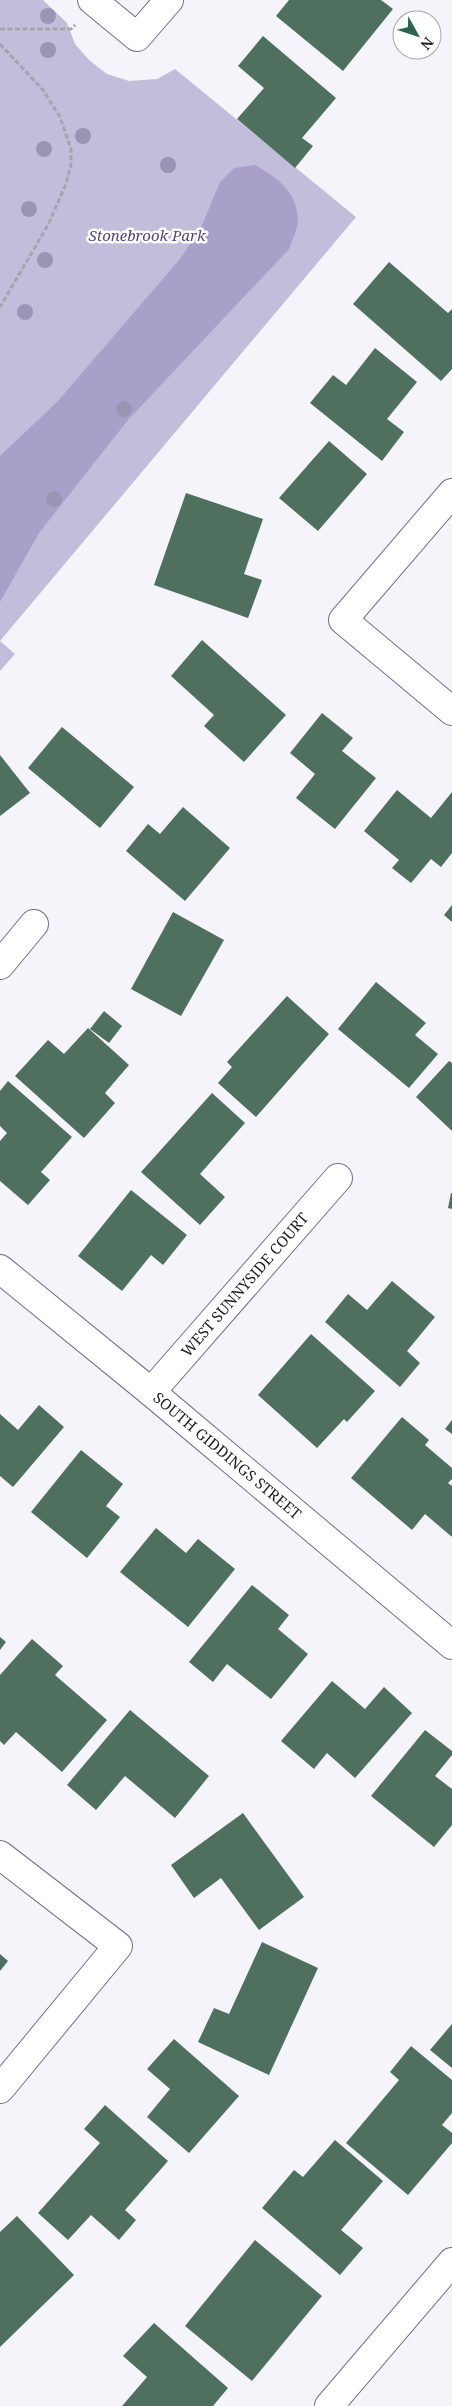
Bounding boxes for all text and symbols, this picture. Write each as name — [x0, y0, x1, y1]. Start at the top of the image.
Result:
north arrow — [392, 10, 442, 60]
text: N — [417, 33, 438, 54]
park label: Stonebrook Park — [88, 225, 206, 245]
street label: WEST SUNNYSIDE COURT — [176, 1208, 312, 1361]
street label: SOUTH GIDDINGS STREET — [149, 1387, 306, 1523]

